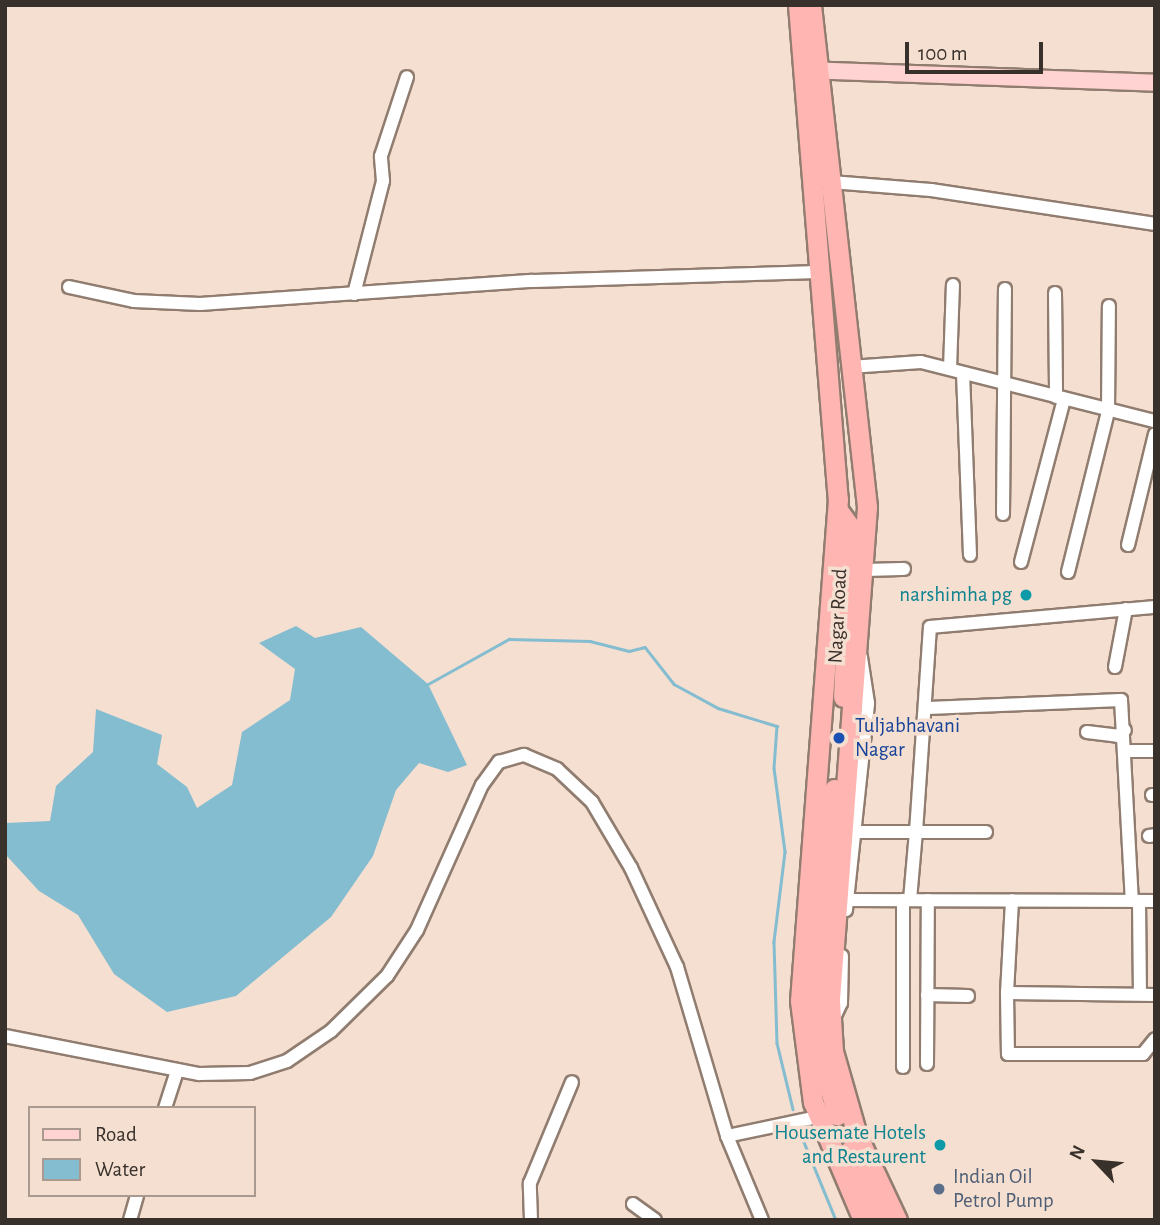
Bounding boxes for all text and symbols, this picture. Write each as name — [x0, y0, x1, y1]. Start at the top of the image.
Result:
scale bar — [908, 28, 1046, 72]
text: 100 m — [918, 43, 968, 64]
street label: Nagar Road — [823, 568, 853, 664]
place label: narshimha pg — [899, 582, 1012, 608]
marker: narshimha pg — [1018, 587, 1034, 603]
place label: Tuljabhavani Nagar — [855, 713, 960, 763]
marker: Tuljabhavani Nagar — [829, 728, 849, 748]
legend — [28, 1106, 256, 1197]
place label: Housemate Hotels and Restaurent — [774, 1120, 926, 1170]
text: Road — [95, 1124, 137, 1145]
north arrow — [1062, 1127, 1132, 1197]
marker: Housemate Hotels and Restaurent — [932, 1137, 948, 1153]
text: N — [1066, 1142, 1089, 1163]
text: Water — [95, 1159, 145, 1180]
place label: Indian Oil Petrol Pump — [953, 1164, 1054, 1214]
marker: Indian Oil Petrol Pump — [931, 1181, 947, 1197]

